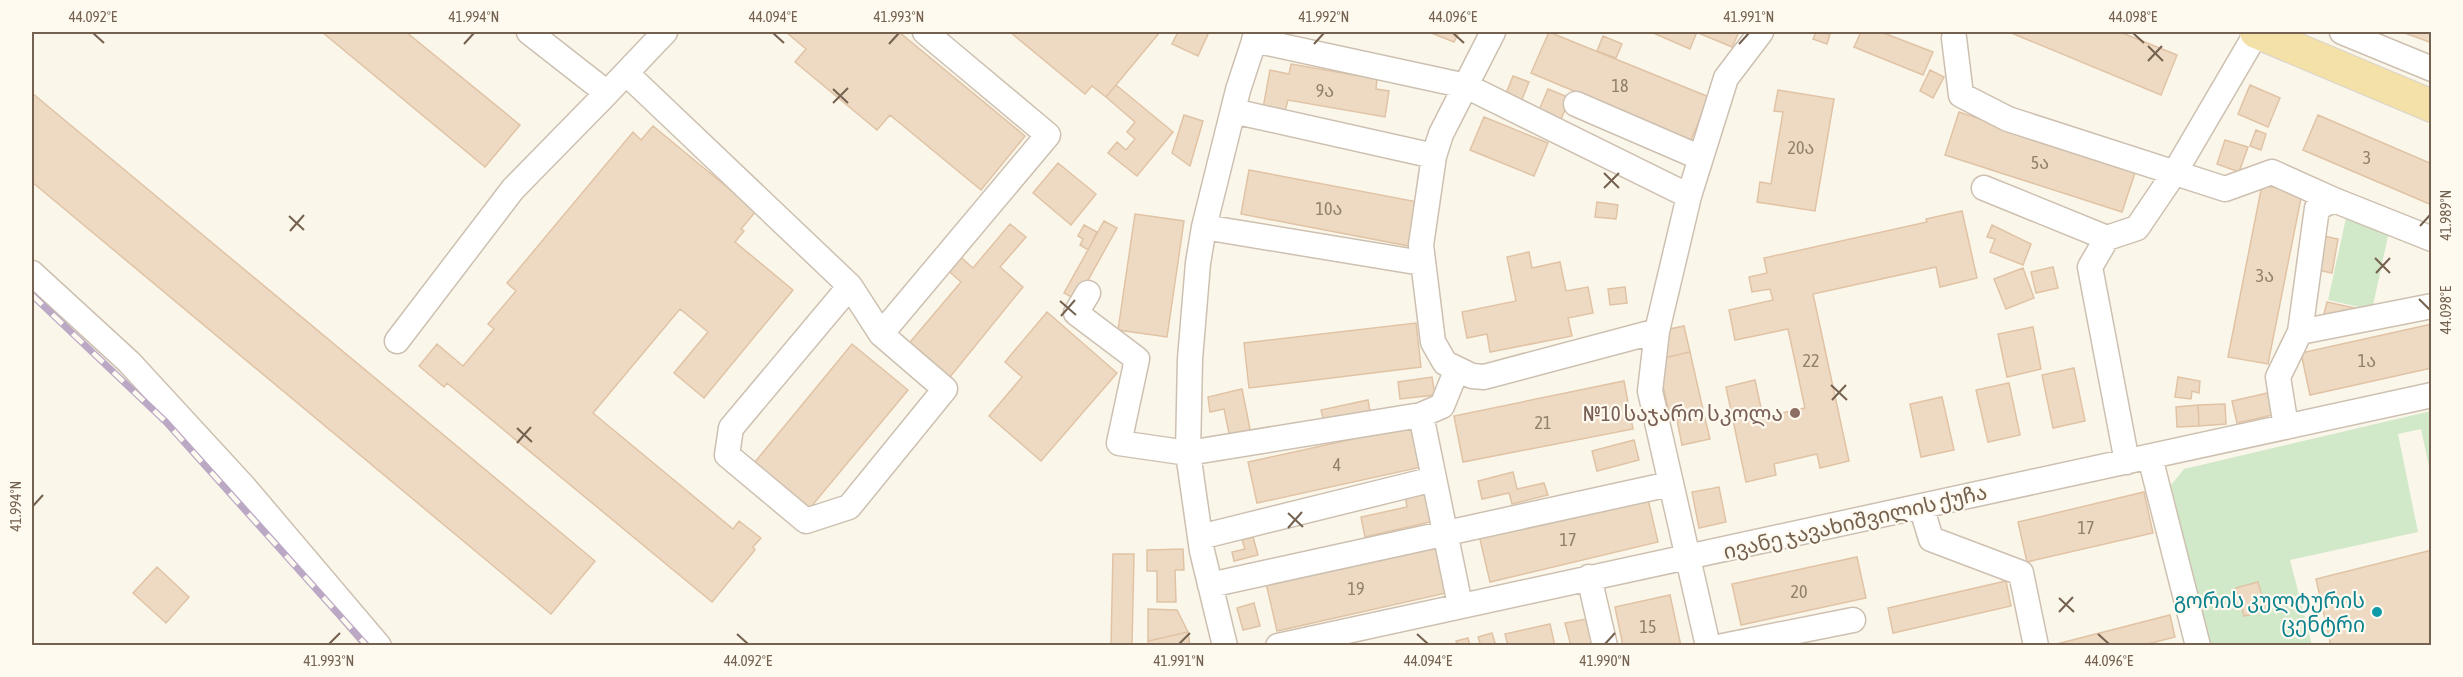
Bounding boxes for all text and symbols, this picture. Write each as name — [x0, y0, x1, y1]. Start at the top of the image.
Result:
text: 44.092°E — [69, 8, 118, 25]
text: 41.994°N — [449, 8, 499, 25]
text: 44.094°E — [749, 8, 798, 25]
text: 41.993°N — [874, 8, 924, 25]
text: 41.992°N — [1299, 8, 1349, 25]
text: 44.096°E — [1429, 8, 1478, 25]
text: 41.991°N — [1724, 8, 1774, 25]
text: 44.098°E — [2109, 8, 2158, 25]
house number: 18 — [1612, 75, 1628, 96]
house number: 9ა — [1316, 80, 1334, 101]
house number: 20ა — [1788, 137, 1814, 158]
house number: 3 — [2363, 147, 2371, 168]
house number: 5ა — [2031, 152, 2049, 173]
text: 41.989°N — [2437, 190, 2454, 240]
house number: 10ა — [1316, 198, 1342, 219]
house number: 3ა — [2256, 265, 2274, 286]
text: 44.098°E — [2437, 285, 2454, 334]
house number: 22 — [1803, 350, 1819, 371]
house number: 1ა — [2358, 350, 2376, 371]
place label: №10 საჯარო სკოლა — [1582, 401, 1783, 427]
marker: №10 საჯარო სკოლა — [1788, 406, 1802, 420]
house number: 21 — [1535, 412, 1551, 433]
house number: 4 — [1333, 454, 1341, 475]
street label: ივანე ჯავახიშვილის ქუჩა — [1721, 479, 1990, 565]
text: 41.994°N — [7, 481, 24, 531]
house number: 17 — [2078, 517, 2094, 538]
house number: 17 — [1560, 529, 1576, 550]
house number: 19 — [1348, 578, 1364, 599]
house number: 20 — [1791, 581, 1807, 602]
place label: გორის კულტურის ცენტრი — [2174, 588, 2365, 637]
marker: გორის კულტურის ცენტრი — [2370, 605, 2384, 619]
house number: 15 — [1640, 616, 1656, 637]
text: 41.993°N — [304, 652, 354, 669]
text: 44.092°E — [724, 652, 773, 669]
text: 41.991°N — [1154, 652, 1204, 669]
text: 44.094°E — [1404, 652, 1453, 669]
text: 41.990°N — [1580, 652, 1630, 669]
text: 44.096°E — [2085, 652, 2134, 669]

